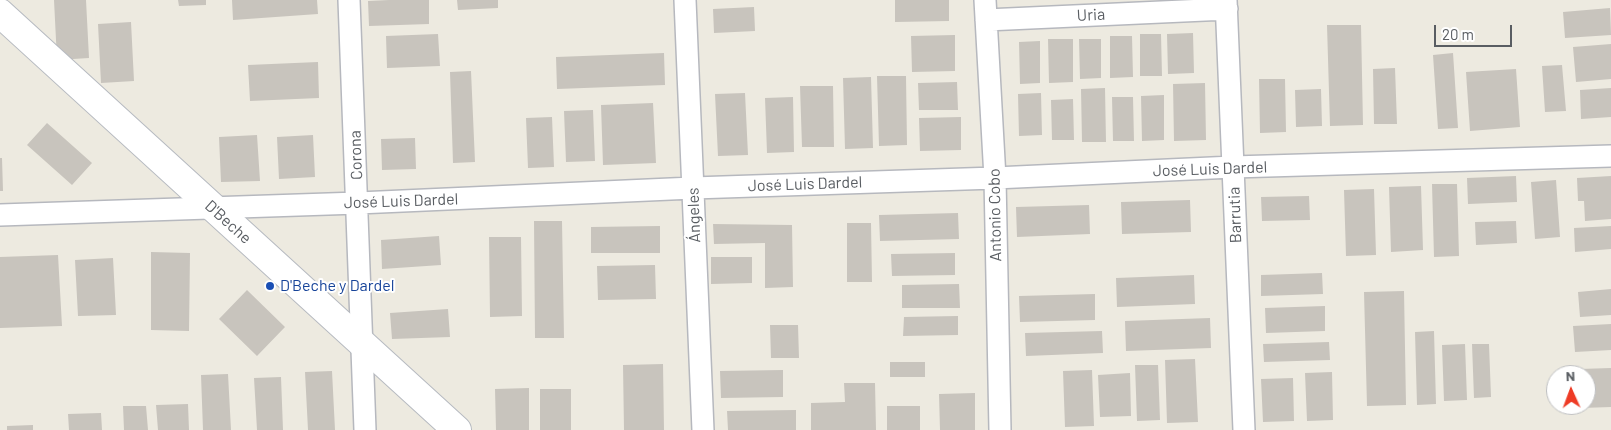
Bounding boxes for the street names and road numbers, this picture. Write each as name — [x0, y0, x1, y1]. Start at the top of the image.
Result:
street label: Uria — [1076, 5, 1106, 25]
street label: Corona — [346, 130, 366, 180]
street label: José Luis Dardel — [1152, 157, 1268, 181]
street label: Antonio Cobo — [985, 168, 1005, 262]
street label: José Luis Dardel — [747, 172, 863, 196]
street label: Barrutia — [1224, 186, 1246, 244]
street label: Ángeles — [683, 187, 705, 243]
street label: José Luis Dardel — [343, 189, 459, 213]
street label: D'Beche — [201, 196, 255, 248]

